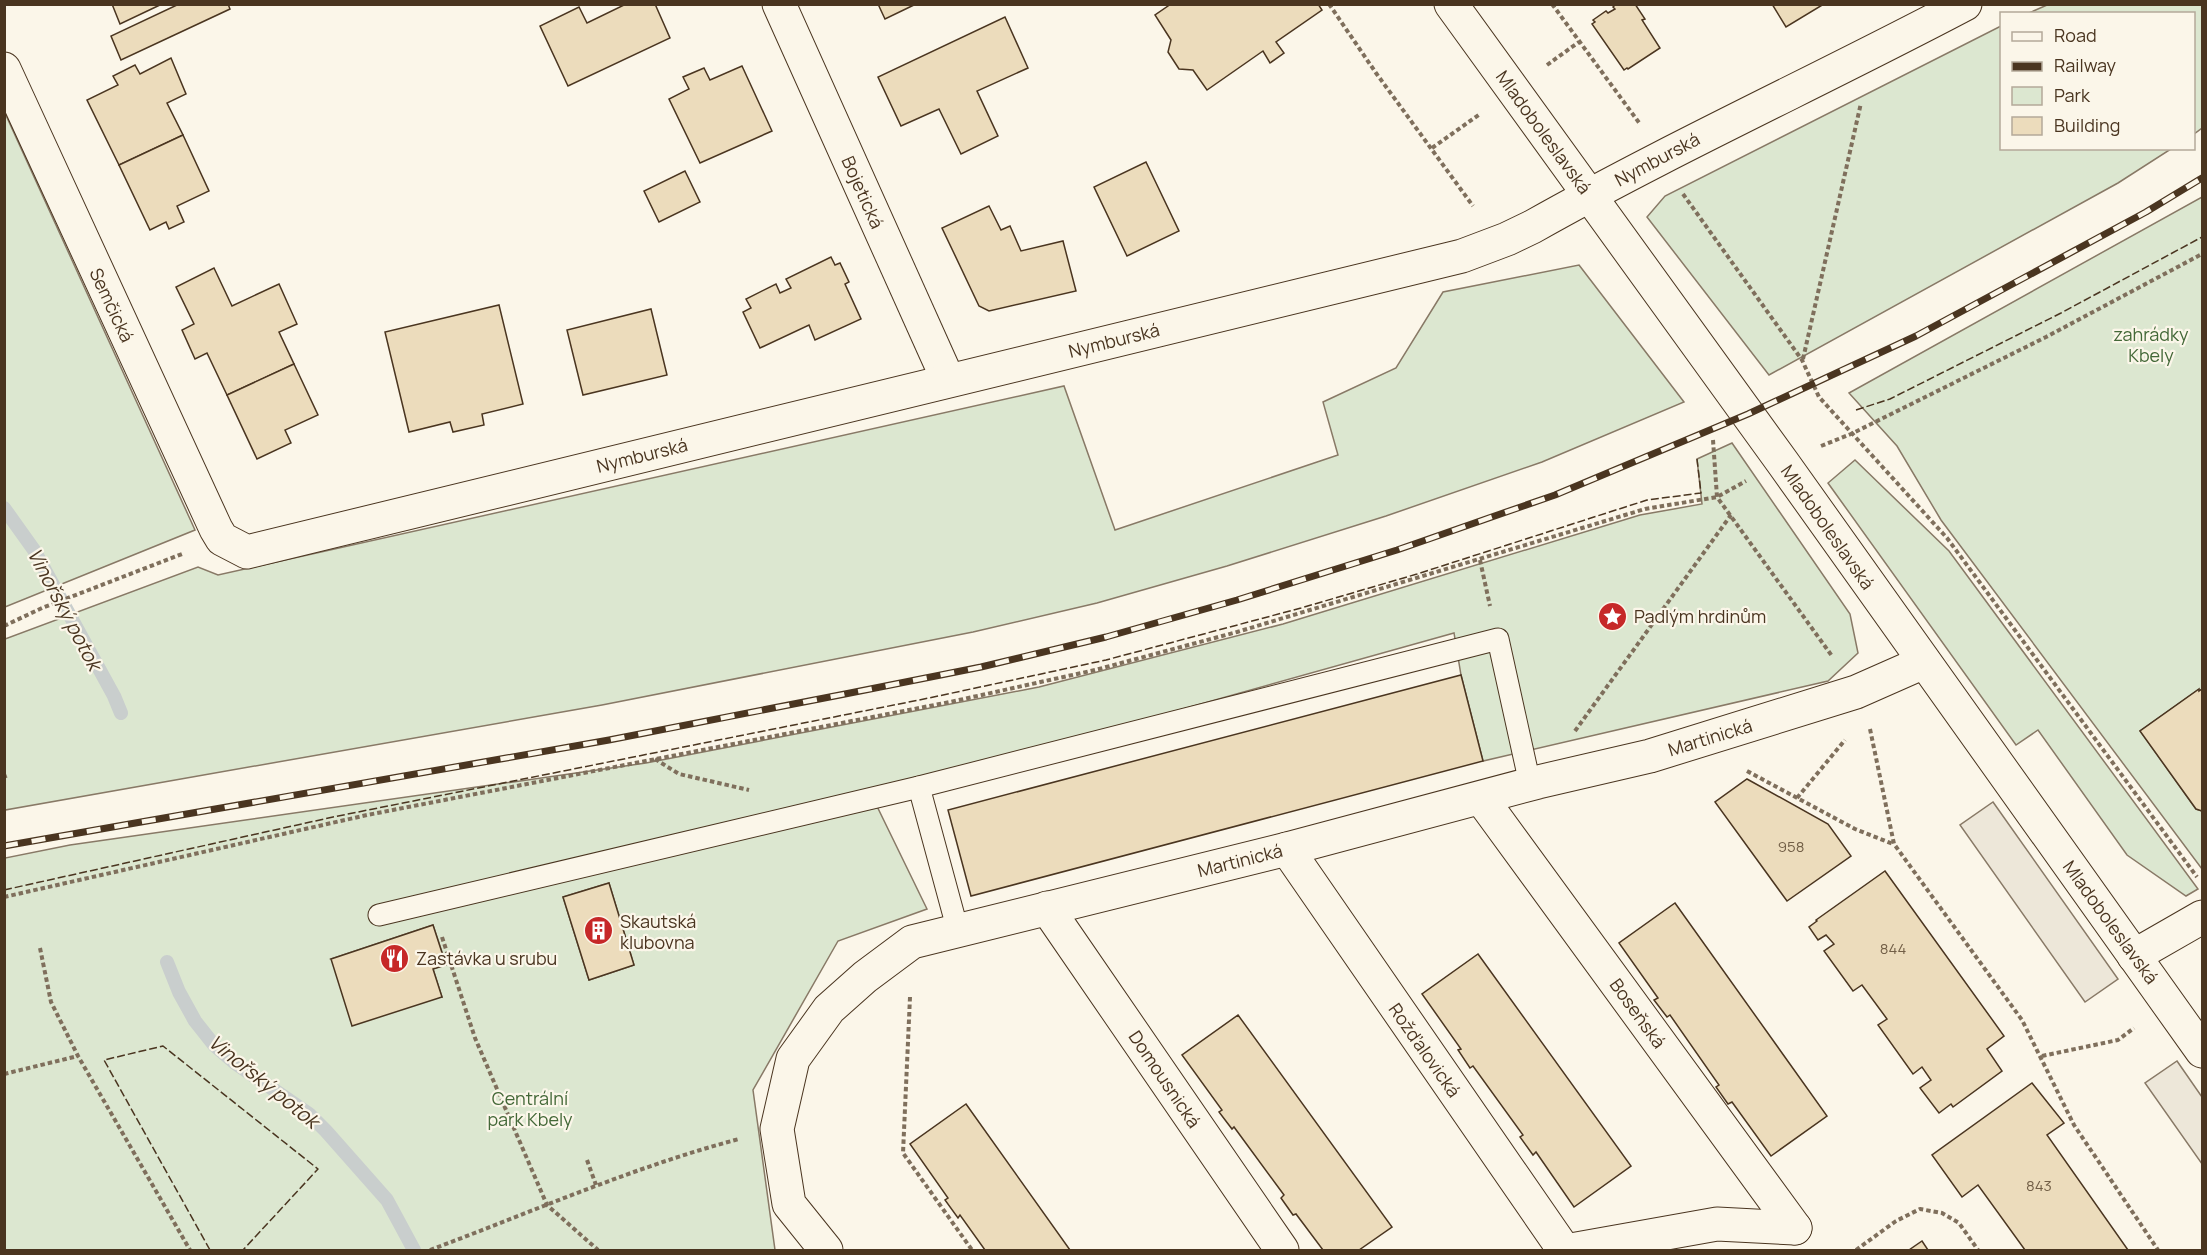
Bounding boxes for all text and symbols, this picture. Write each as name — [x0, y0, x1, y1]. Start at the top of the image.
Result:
legend — [2000, 12, 2195, 150]
text: Road — [2054, 23, 2097, 47]
text: Railway — [2054, 53, 2116, 77]
street label: Mladoboleslavská — [1491, 65, 1597, 199]
text: Park — [2054, 83, 2091, 107]
text: Building — [2054, 113, 2120, 137]
street label: Nymburská — [1610, 127, 1704, 191]
street label: Bojetická — [836, 152, 890, 232]
street label: Semčická — [84, 264, 140, 346]
street label: Nymburská — [1066, 317, 1162, 363]
park label: zahrádky Kbely — [2114, 322, 2189, 367]
street label: Nymburská — [594, 432, 690, 478]
street label: Mladoboleslavská — [1776, 460, 1880, 594]
water label: Vinořský potok — [21, 543, 110, 678]
place icon: Padlým hrdinům — [1597, 600, 1629, 632]
place label: Padlým hrdinům — [1634, 604, 1766, 628]
street label: Martinická — [1665, 713, 1755, 761]
house number: 958 — [1778, 836, 1804, 857]
street label: Martinická — [1195, 838, 1285, 882]
street label: Mladoboleslavská — [2058, 855, 2164, 989]
place label: Skautská klubovna — [620, 909, 696, 954]
building icon: Skautská klubovna — [583, 915, 615, 947]
house number: 844 — [1880, 938, 1906, 959]
restaurant icon: Zastávka u srubu — [379, 942, 411, 974]
place label: Zastávka u srubu — [416, 946, 557, 970]
street label: Boseňská — [1605, 973, 1671, 1053]
street label: Rožďalovická — [1384, 998, 1466, 1102]
street label: Domousnická — [1124, 1026, 1206, 1132]
water label: Vinořský potok — [203, 1028, 327, 1136]
park label: Centrální park Kbely — [487, 1086, 573, 1131]
house number: 843 — [2026, 1175, 2052, 1196]

